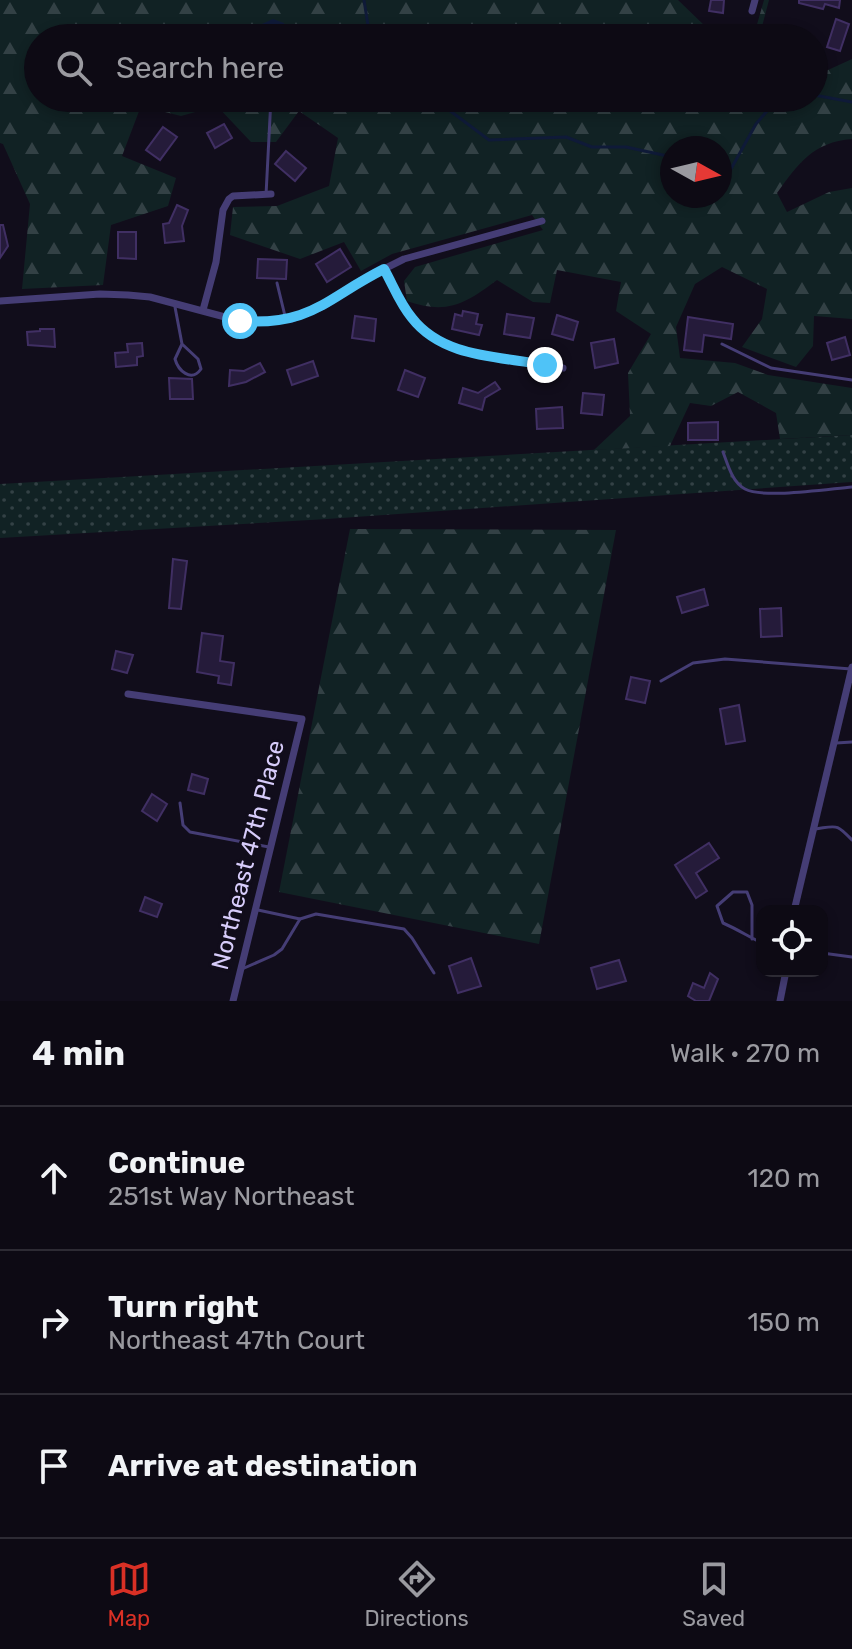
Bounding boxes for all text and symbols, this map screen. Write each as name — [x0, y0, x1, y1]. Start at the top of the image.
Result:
search box — [24, 24, 828, 112]
icon: search — [52, 46, 96, 90]
text: Search here — [116, 50, 284, 86]
north arrow — [660, 136, 732, 208]
route start — [222, 303, 258, 339]
route end — [527, 347, 563, 383]
street label: Northeast 47th Place — [206, 737, 290, 973]
map controls — [756, 905, 828, 977]
button: locate — [756, 905, 828, 977]
text: 4 min — [32, 1033, 125, 1074]
text: Walk · 270 m — [670, 1038, 820, 1069]
text: Continue — [108, 1145, 245, 1181]
icon: ahead — [32, 1156, 76, 1200]
text: 120 m — [748, 1163, 820, 1194]
text: 251st Way Northeast — [108, 1181, 354, 1212]
text: Turn right — [108, 1289, 259, 1325]
icon: right — [32, 1300, 76, 1344]
text: 150 m — [747, 1307, 820, 1338]
text: Northeast 47th Court — [108, 1325, 365, 1356]
icon: arrive — [32, 1444, 76, 1488]
text: Arrive at destination — [108, 1448, 418, 1484]
tab: Map — [107, 1557, 151, 1632]
tab: Directions — [364, 1557, 469, 1632]
tab: Saved — [682, 1557, 745, 1632]

